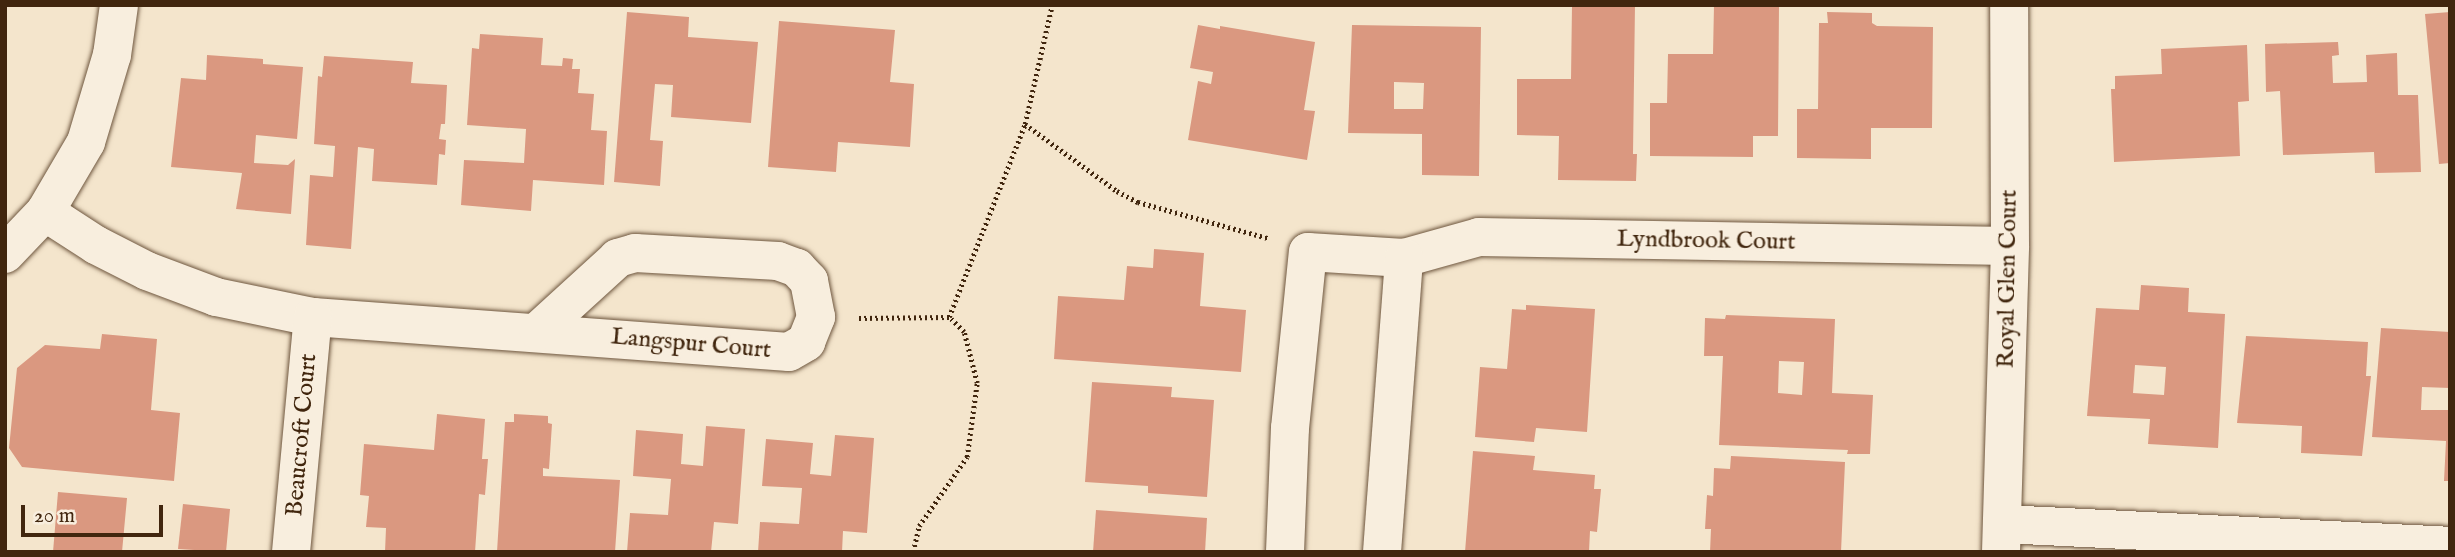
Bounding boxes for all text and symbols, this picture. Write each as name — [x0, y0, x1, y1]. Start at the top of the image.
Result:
street label: Royal Glen Court — [1992, 189, 2024, 369]
street label: Lyndbrook Court — [1616, 225, 1796, 257]
street label: Langspur Court — [610, 323, 772, 365]
street label: Beaucroft Court — [281, 352, 323, 518]
scale bar — [24, 490, 166, 534]
text: 20 m — [34, 503, 75, 530]

